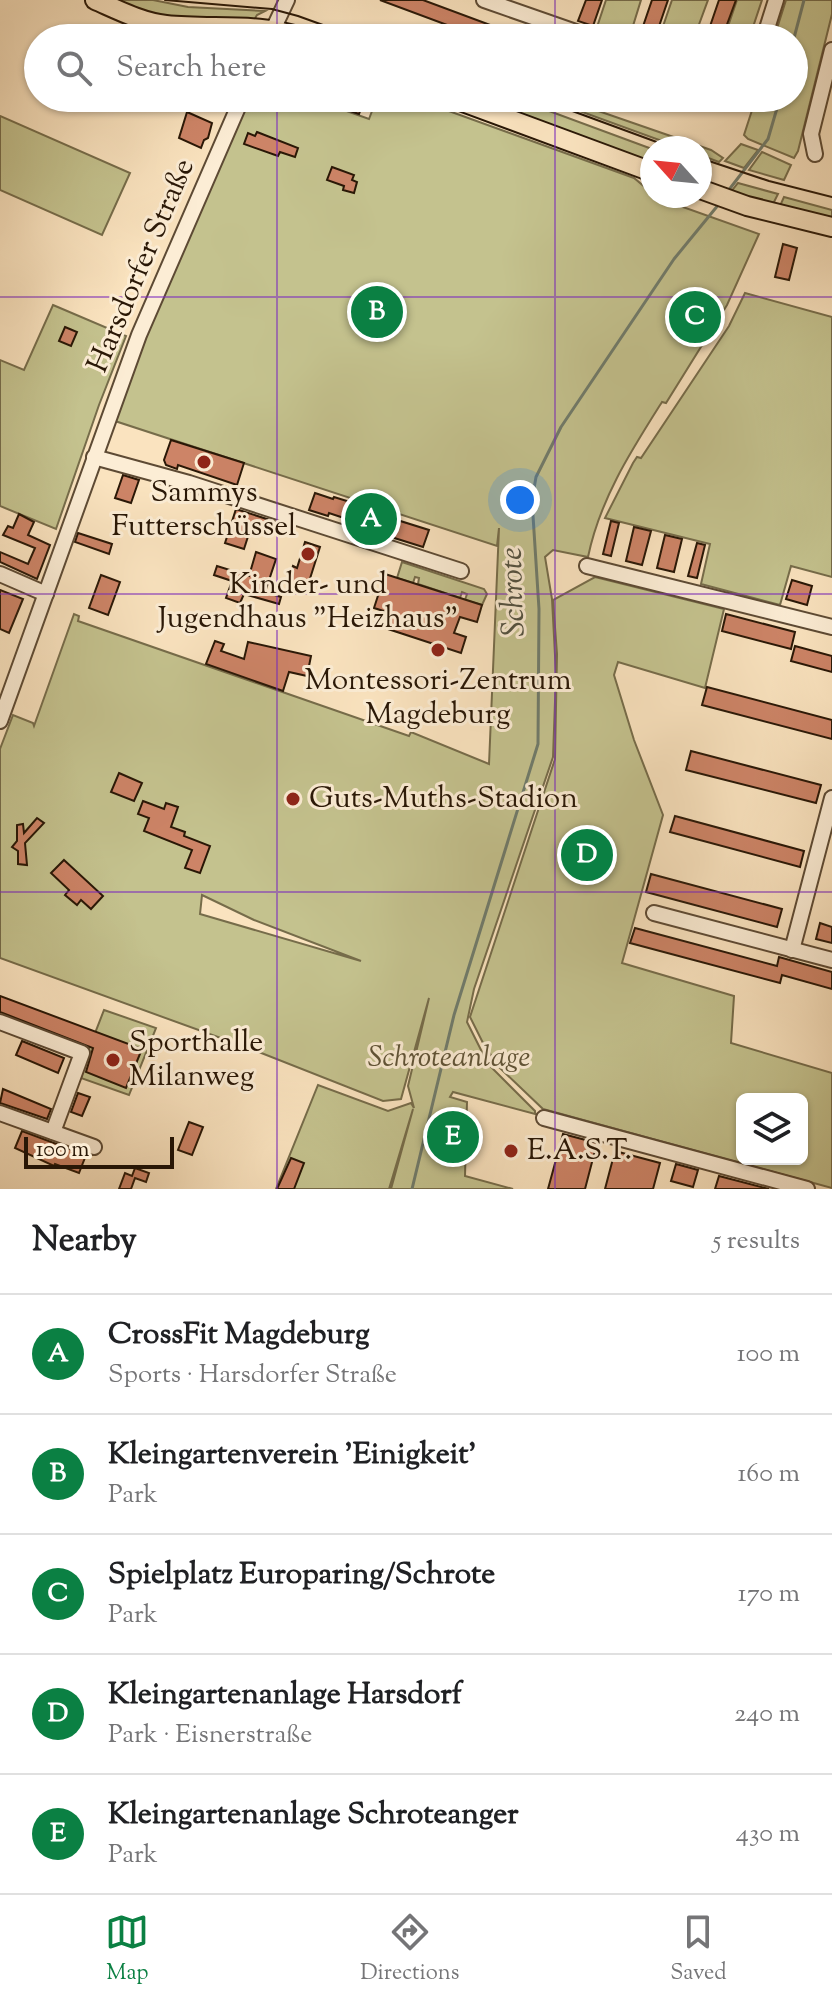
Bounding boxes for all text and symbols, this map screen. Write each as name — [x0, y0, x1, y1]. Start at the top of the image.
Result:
search box — [24, 24, 808, 112]
icon: search — [52, 46, 96, 90]
text: Search here — [116, 47, 266, 90]
north arrow — [640, 136, 712, 208]
street label: Harsdorfer Straße — [77, 152, 207, 380]
pin: B — [351, 282, 403, 342]
pin: C — [669, 287, 721, 347]
marker: Sammys Futterschüssel — [195, 453, 213, 471]
place label: Sammys Futterschüssel — [112, 472, 296, 549]
your location — [500, 480, 540, 520]
pin: A — [345, 489, 397, 549]
marker: Kinder- und Jugendhaus "Heizhaus" — [299, 545, 317, 563]
water label: Schrote — [489, 546, 539, 638]
place label: Kinder- und Jugendhaus "Heizhaus" — [156, 564, 458, 641]
marker: Montessori-Zentrum Magdeburg — [429, 641, 447, 659]
place label: Montessori-Zentrum Magdeburg — [305, 660, 572, 737]
place label: Guts-Muths-Stadion — [309, 778, 578, 821]
marker: Guts-Muths-Stadion — [284, 790, 302, 808]
pin: D — [561, 825, 613, 885]
place label: Sporthalle Milanweg — [129, 1022, 263, 1099]
park label: Schroteanlage — [368, 1037, 530, 1080]
marker: Sporthalle Milanweg — [104, 1051, 122, 1069]
map controls — [736, 1093, 808, 1165]
button: layers — [736, 1093, 808, 1165]
pin: E — [427, 1107, 479, 1167]
place label: E.A.S.T. — [527, 1130, 632, 1173]
scale bar — [24, 1133, 174, 1169]
text: 100 m — [36, 1135, 89, 1167]
marker: E.A.S.T. — [502, 1142, 520, 1160]
text: Nearby — [32, 1217, 137, 1266]
text: 5 results — [712, 1223, 800, 1260]
text: CrossFit Magdeburg — [108, 1314, 370, 1357]
text: A — [47, 1336, 69, 1373]
text: 100 m — [737, 1336, 800, 1373]
text: Sports · Harsdorfer Straße — [108, 1357, 397, 1394]
text: Kleingartenverein 'Einigkeit' — [108, 1434, 476, 1477]
text: B — [50, 1456, 66, 1493]
text: 160 m — [737, 1456, 800, 1493]
text: Park — [108, 1477, 158, 1514]
text: Spielplatz Europaring/Schrote — [108, 1554, 495, 1597]
text: C — [48, 1576, 68, 1613]
text: 170 m — [738, 1576, 800, 1613]
text: Park — [108, 1597, 158, 1634]
text: Kleingartenanlage Harsdorf — [108, 1674, 462, 1717]
text: D — [48, 1696, 68, 1733]
text: 240 m — [734, 1696, 800, 1733]
text: Park · Eisnerstraße — [108, 1717, 312, 1754]
text: Kleingartenanlage Schroteanger — [108, 1794, 519, 1837]
text: E — [50, 1816, 66, 1853]
text: 430 m — [736, 1816, 800, 1853]
text: Park — [108, 1837, 158, 1874]
tab: Map — [105, 1910, 149, 1990]
tab: Directions — [360, 1910, 459, 1990]
tab: Saved — [670, 1910, 727, 1990]

